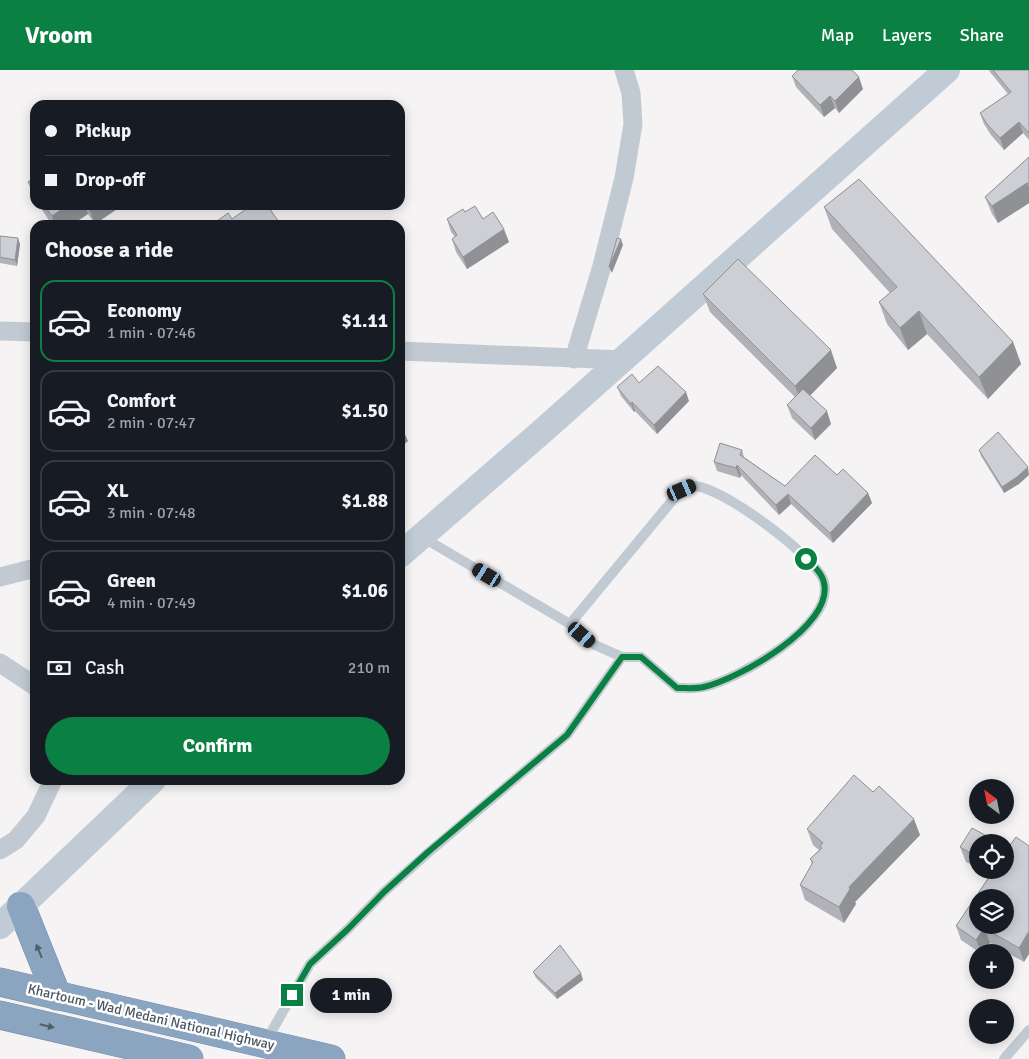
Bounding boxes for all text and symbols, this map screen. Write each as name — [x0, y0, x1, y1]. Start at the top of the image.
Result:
text: Vroom — [25, 20, 93, 50]
text: Map — [821, 24, 854, 46]
text: Layers — [882, 24, 932, 46]
text: Share — [960, 24, 1004, 46]
text: Pickup — [75, 119, 131, 143]
text: Drop-off — [75, 168, 145, 192]
text: Choose a ride — [45, 236, 173, 263]
icon: car — [47, 299, 92, 344]
text: Economy — [107, 299, 181, 323]
text: $1.11 — [342, 309, 388, 333]
text: 1 min · 07:46 — [107, 323, 196, 343]
icon: car — [47, 389, 92, 434]
text: Comfort — [107, 389, 176, 413]
text: $1.50 — [342, 399, 388, 423]
text: 2 min · 07:47 — [107, 413, 196, 433]
car — [665, 477, 698, 503]
icon: car — [47, 479, 92, 524]
text: XL — [107, 479, 129, 503]
text: $1.88 — [342, 489, 388, 513]
text: 3 min · 07:48 — [107, 503, 196, 523]
route start — [795, 548, 817, 570]
car — [470, 561, 503, 589]
icon: car — [47, 569, 92, 614]
text: Green — [107, 569, 156, 593]
text: $1.06 — [342, 579, 388, 603]
text: 4 min · 07:49 — [107, 593, 196, 613]
car — [565, 619, 598, 651]
icon: cash — [45, 654, 73, 682]
text: Cash — [85, 656, 125, 680]
text: 210 m — [348, 658, 390, 678]
button: Confirm — [45, 717, 390, 775]
north arrow — [969, 779, 1014, 824]
map controls — [969, 779, 1014, 1044]
button: locate — [969, 834, 1014, 879]
button: layers — [969, 889, 1014, 934]
one-way arrow — [35, 944, 43, 959]
button: + — [969, 944, 1014, 989]
callout: 1 min — [310, 978, 392, 1012]
street label: Khartoum - Wad Medani National Highway — [26, 980, 276, 1054]
route end — [281, 984, 303, 1006]
text: 1 min — [332, 985, 370, 1005]
button: − — [969, 999, 1014, 1044]
one-way arrow — [40, 1022, 55, 1030]

